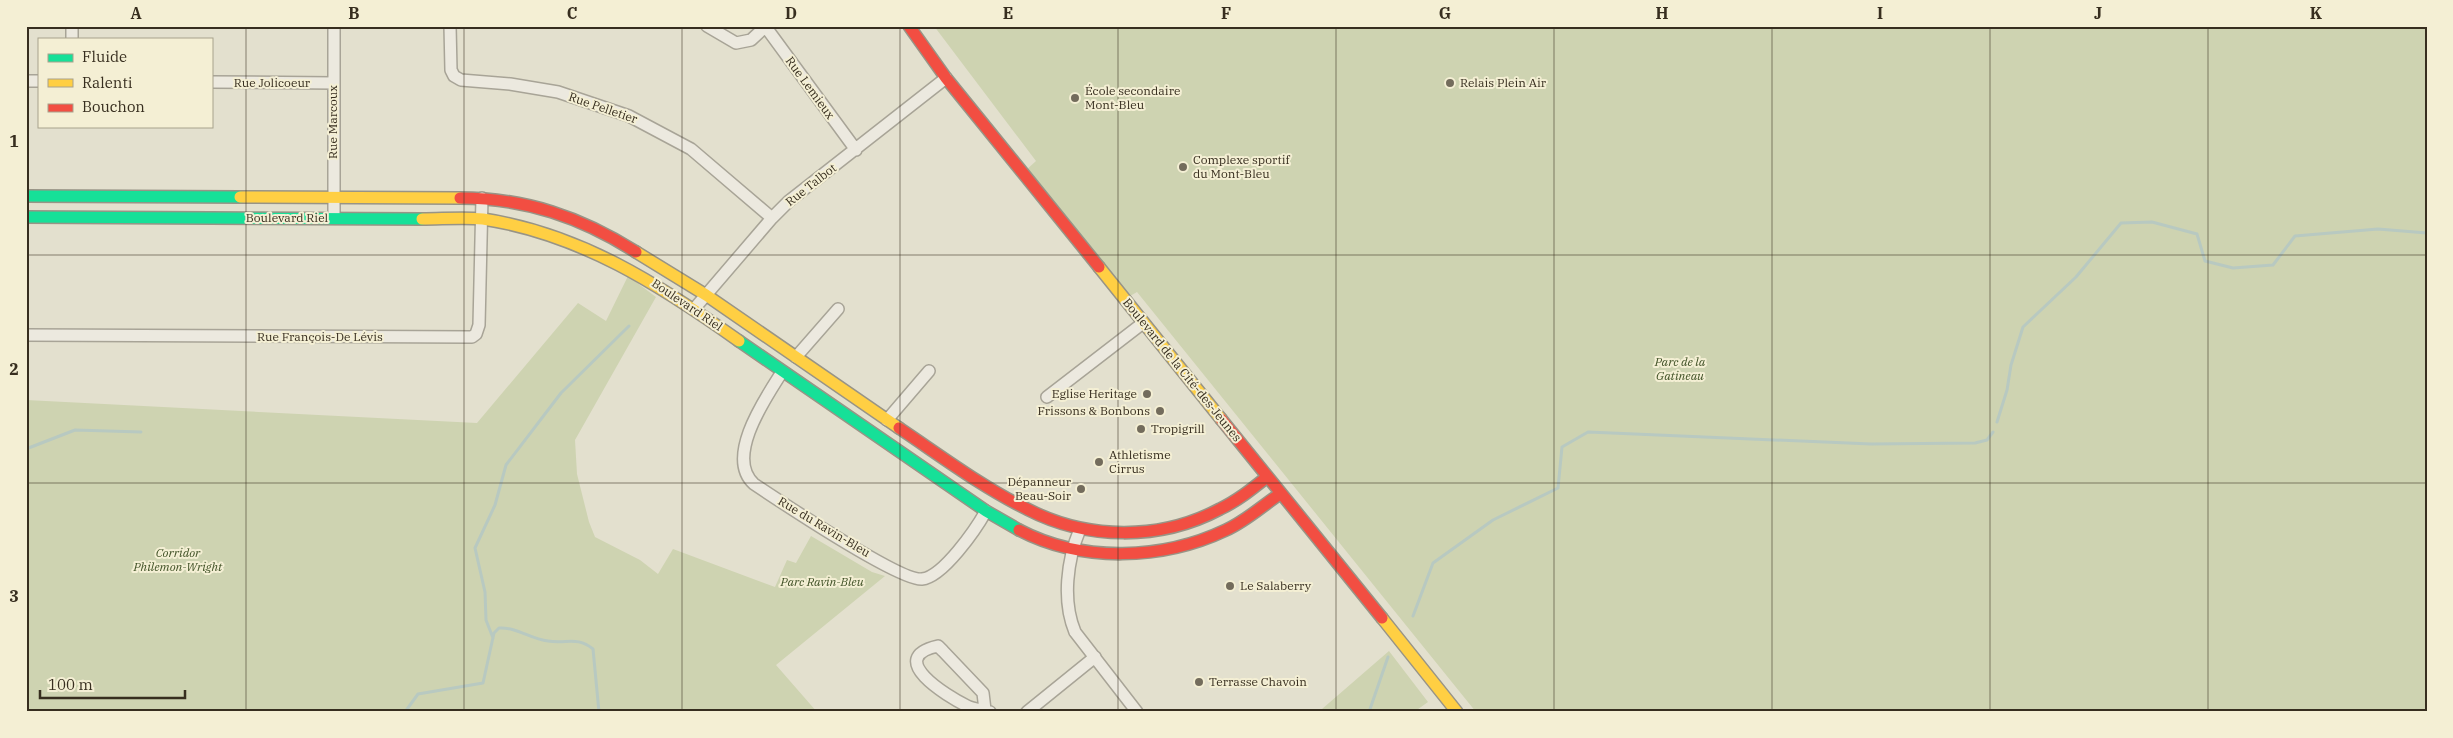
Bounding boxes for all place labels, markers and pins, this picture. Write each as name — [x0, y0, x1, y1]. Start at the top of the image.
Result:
place label: Relais Plein Air — [1460, 75, 1547, 90]
marker: Relais Plein Air — [1444, 77, 1456, 89]
place label: École secondaire Mont-Bleu — [1085, 83, 1180, 112]
marker: École secondaire Mont-Bleu — [1069, 92, 1081, 104]
place label: Complexe sportif du Mont-Bleu — [1193, 152, 1290, 181]
marker: Complexe sportif du Mont-Bleu — [1177, 161, 1189, 173]
place label: Eglise Heritage — [1052, 386, 1137, 401]
marker: Eglise Heritage — [1141, 388, 1153, 400]
place label: Frissons & Bonbons — [1038, 403, 1150, 418]
marker: Frissons & Bonbons — [1154, 405, 1166, 417]
place label: Tropigrill — [1151, 421, 1205, 436]
marker: Tropigrill — [1135, 423, 1147, 435]
place label: Athletisme Cirrus — [1109, 447, 1171, 476]
marker: Athletisme Cirrus — [1093, 456, 1105, 468]
place label: Dépanneur Beau-Soir — [1008, 474, 1072, 503]
marker: Dépanneur Beau-Soir — [1075, 483, 1087, 495]
place label: Le Salaberry — [1240, 578, 1312, 593]
marker: Le Salaberry — [1224, 580, 1236, 592]
place label: Terrasse Chavoin — [1209, 674, 1307, 689]
marker: Terrasse Chavoin — [1193, 676, 1205, 688]

